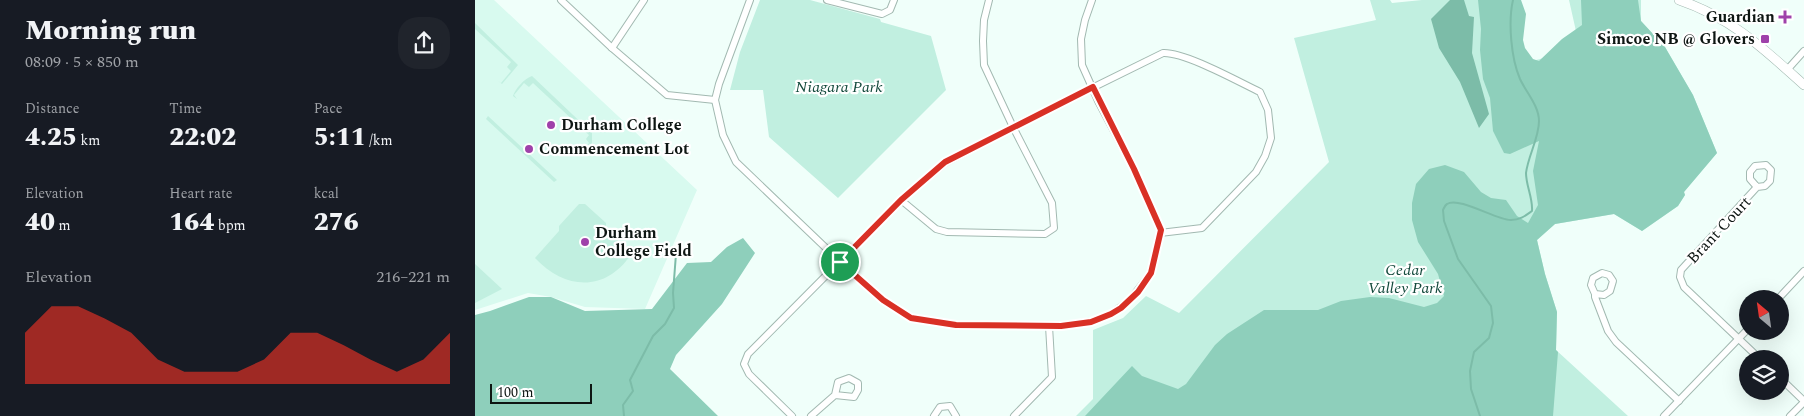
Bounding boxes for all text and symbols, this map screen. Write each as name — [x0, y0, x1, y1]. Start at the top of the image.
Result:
place label: Guardian — [1706, 5, 1775, 29]
text: Morning run — [25, 9, 196, 52]
marker: Guardian — [1779, 11, 1791, 23]
button: share — [398, 17, 450, 69]
place label: Simcoe NB @ Glovers — [1597, 27, 1755, 51]
marker: Simcoe NB @ Glovers — [1759, 33, 1771, 45]
text: 08:09 · 5 × 850 m — [25, 50, 139, 74]
park label: Niagara Park — [795, 75, 883, 99]
text: Distance — [25, 98, 80, 119]
text: Time — [169, 98, 202, 119]
text: Pace — [314, 98, 343, 119]
place label: Durham College — [561, 113, 682, 137]
text: 4.25 — [25, 119, 77, 157]
text: 22:02 — [169, 119, 236, 157]
text: 5:11 — [314, 119, 366, 157]
marker: Durham College — [545, 119, 557, 131]
text: km — [77, 130, 100, 151]
text: /km — [366, 130, 393, 151]
place label: Commencement Lot — [539, 137, 689, 161]
marker: Commencement Lot — [523, 143, 535, 155]
text: Elevation — [25, 183, 84, 204]
text: Heart rate — [169, 183, 233, 204]
text: kcal — [314, 183, 339, 204]
street label: Brant Court — [1681, 190, 1757, 269]
text: 40 — [25, 204, 55, 242]
text: 164 — [169, 204, 214, 242]
text: 276 — [314, 204, 359, 242]
text: m — [55, 215, 71, 236]
text: bpm — [214, 215, 246, 236]
place label: Durham College Field — [595, 221, 692, 263]
marker: Durham College Field — [579, 236, 591, 248]
pin — [819, 241, 861, 283]
icon: arrive — [826, 248, 854, 276]
park label: Cedar Valley Park — [1368, 258, 1443, 300]
text: Elevation — [25, 265, 92, 289]
text: 216–221 m — [376, 265, 450, 289]
north arrow — [1739, 290, 1789, 340]
map controls — [1739, 290, 1789, 400]
button: layers — [1739, 350, 1789, 400]
scale bar — [490, 381, 593, 404]
text: 100 m — [497, 382, 534, 403]

